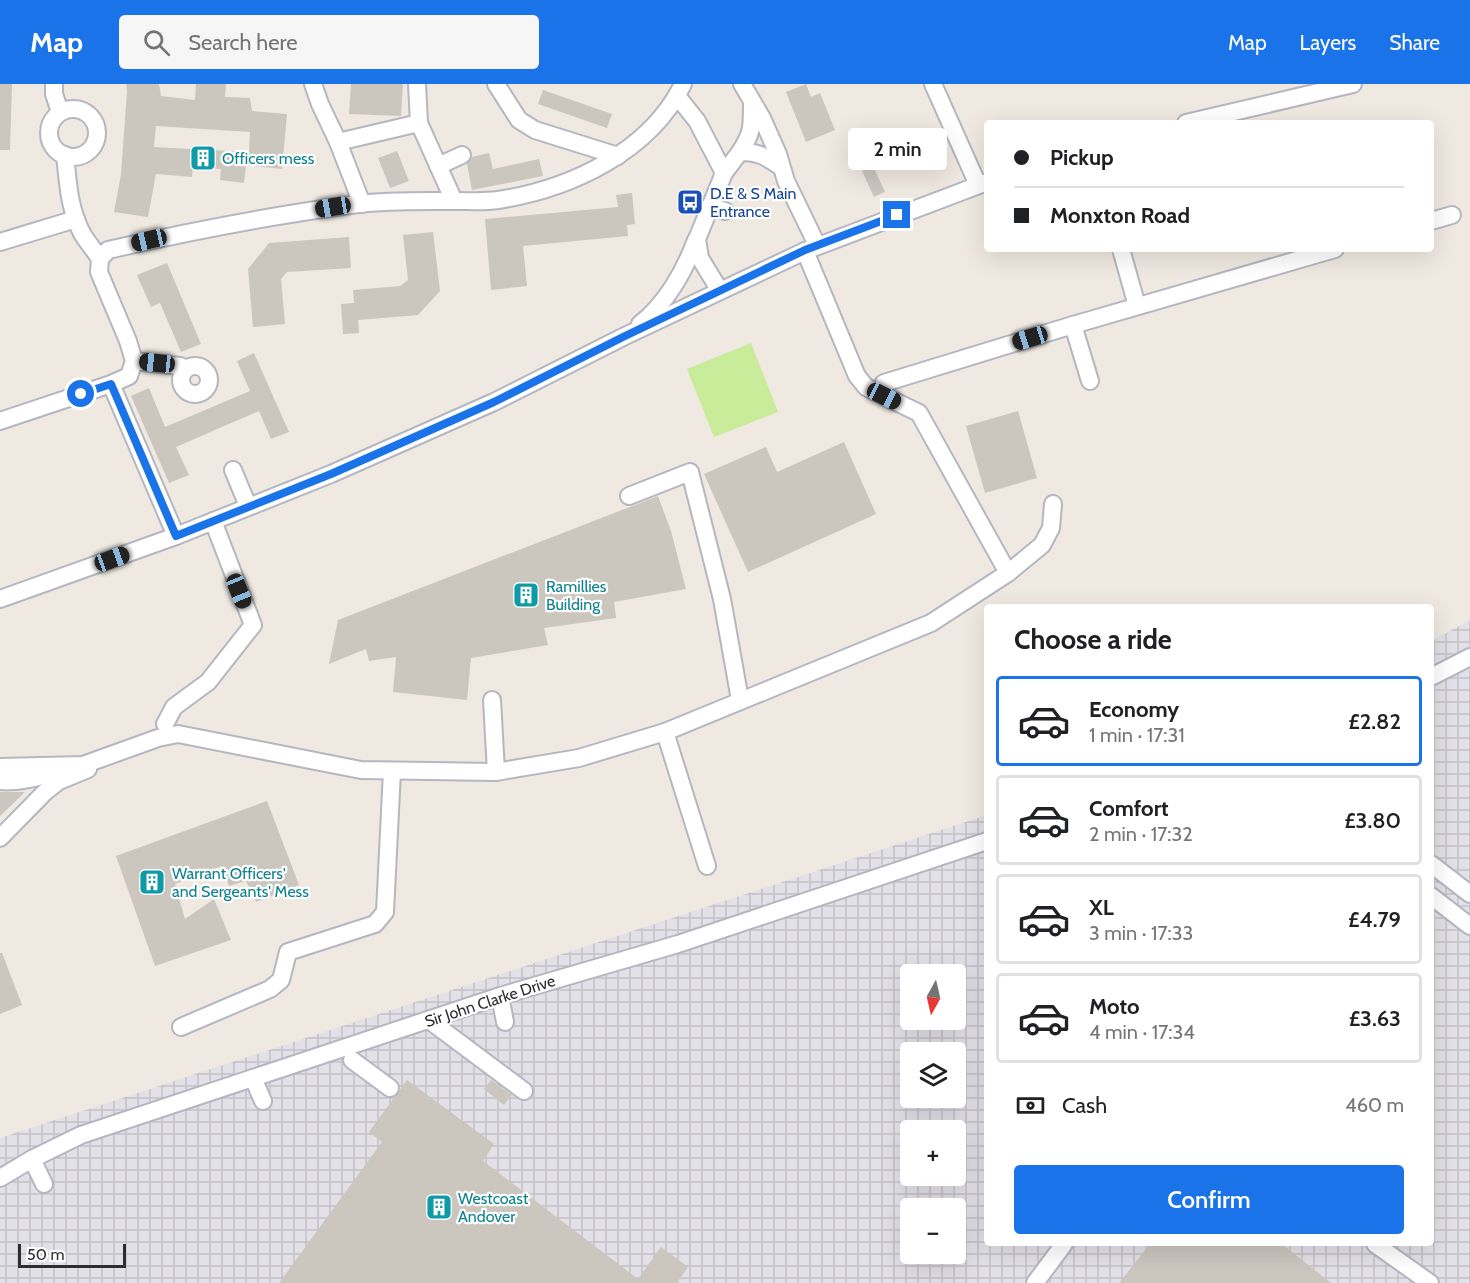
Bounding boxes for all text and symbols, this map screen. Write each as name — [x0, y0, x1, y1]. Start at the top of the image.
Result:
search box — [119, 15, 539, 69]
text: Map — [30, 25, 83, 59]
icon: search — [140, 26, 173, 59]
text: Search here — [188, 29, 297, 56]
text: Map — [1228, 30, 1267, 55]
text: Layers — [1300, 30, 1356, 55]
text: Share — [1389, 30, 1440, 55]
callout: 2 min — [848, 128, 946, 170]
text: 2 min — [873, 137, 922, 161]
building icon: Officers mess — [188, 143, 218, 173]
text: Pickup — [1050, 144, 1114, 171]
place label: Officers mess — [222, 149, 315, 168]
place label: D.E & S Main Entrance — [710, 184, 796, 221]
bus stop icon: D.E & S Main Entrance — [675, 187, 705, 217]
car — [314, 195, 352, 219]
route end — [883, 201, 910, 228]
text: Monxton Road — [1050, 202, 1190, 229]
car — [129, 227, 169, 253]
car — [1010, 324, 1050, 352]
car — [138, 352, 176, 374]
route start — [67, 380, 94, 407]
car — [864, 380, 904, 412]
car — [92, 544, 132, 574]
car — [224, 571, 254, 611]
place label: Ramillies Building — [546, 577, 607, 614]
building icon: Ramillies Building — [511, 580, 541, 610]
text: Choose a ride — [1014, 623, 1172, 656]
icon: car — [1017, 694, 1071, 748]
text: Economy — [1089, 696, 1179, 723]
text: £2.82 — [1348, 708, 1401, 735]
text: 1 min · 17:31 — [1089, 723, 1185, 747]
icon: car — [1017, 793, 1071, 847]
text: Comfort — [1089, 795, 1168, 822]
text: £3.80 — [1344, 807, 1401, 834]
text: 2 min · 17:32 — [1089, 822, 1193, 846]
place label: Warrant Officers' and Sergeants' Mess — [172, 864, 309, 901]
building icon: Warrant Officers' and Sergeants' Mess — [137, 867, 167, 897]
icon: car — [1017, 892, 1071, 946]
text: XL — [1089, 894, 1114, 921]
text: £4.79 — [1348, 906, 1401, 933]
text: 3 min · 17:33 — [1089, 921, 1193, 945]
north arrow — [900, 964, 966, 1030]
map controls — [900, 964, 966, 1264]
street label: Sir John Clarke Drive — [422, 971, 558, 1031]
icon: car — [1017, 991, 1071, 1045]
text: Moto — [1089, 993, 1140, 1020]
text: £3.63 — [1349, 1005, 1401, 1032]
text: 4 min · 17:34 — [1089, 1020, 1195, 1044]
button: layers — [900, 1042, 966, 1108]
icon: cash — [1014, 1089, 1047, 1122]
text: Cash — [1062, 1092, 1107, 1119]
text: 460 m — [1345, 1093, 1404, 1117]
button: + — [900, 1120, 966, 1186]
button: Confirm — [1014, 1165, 1404, 1234]
place label: Westcoast Andover — [458, 1189, 529, 1226]
building icon: Westcoast Andover — [424, 1192, 454, 1222]
button: − — [900, 1198, 966, 1264]
scale bar — [18, 1241, 126, 1268]
text: 50 m — [27, 1245, 64, 1264]

